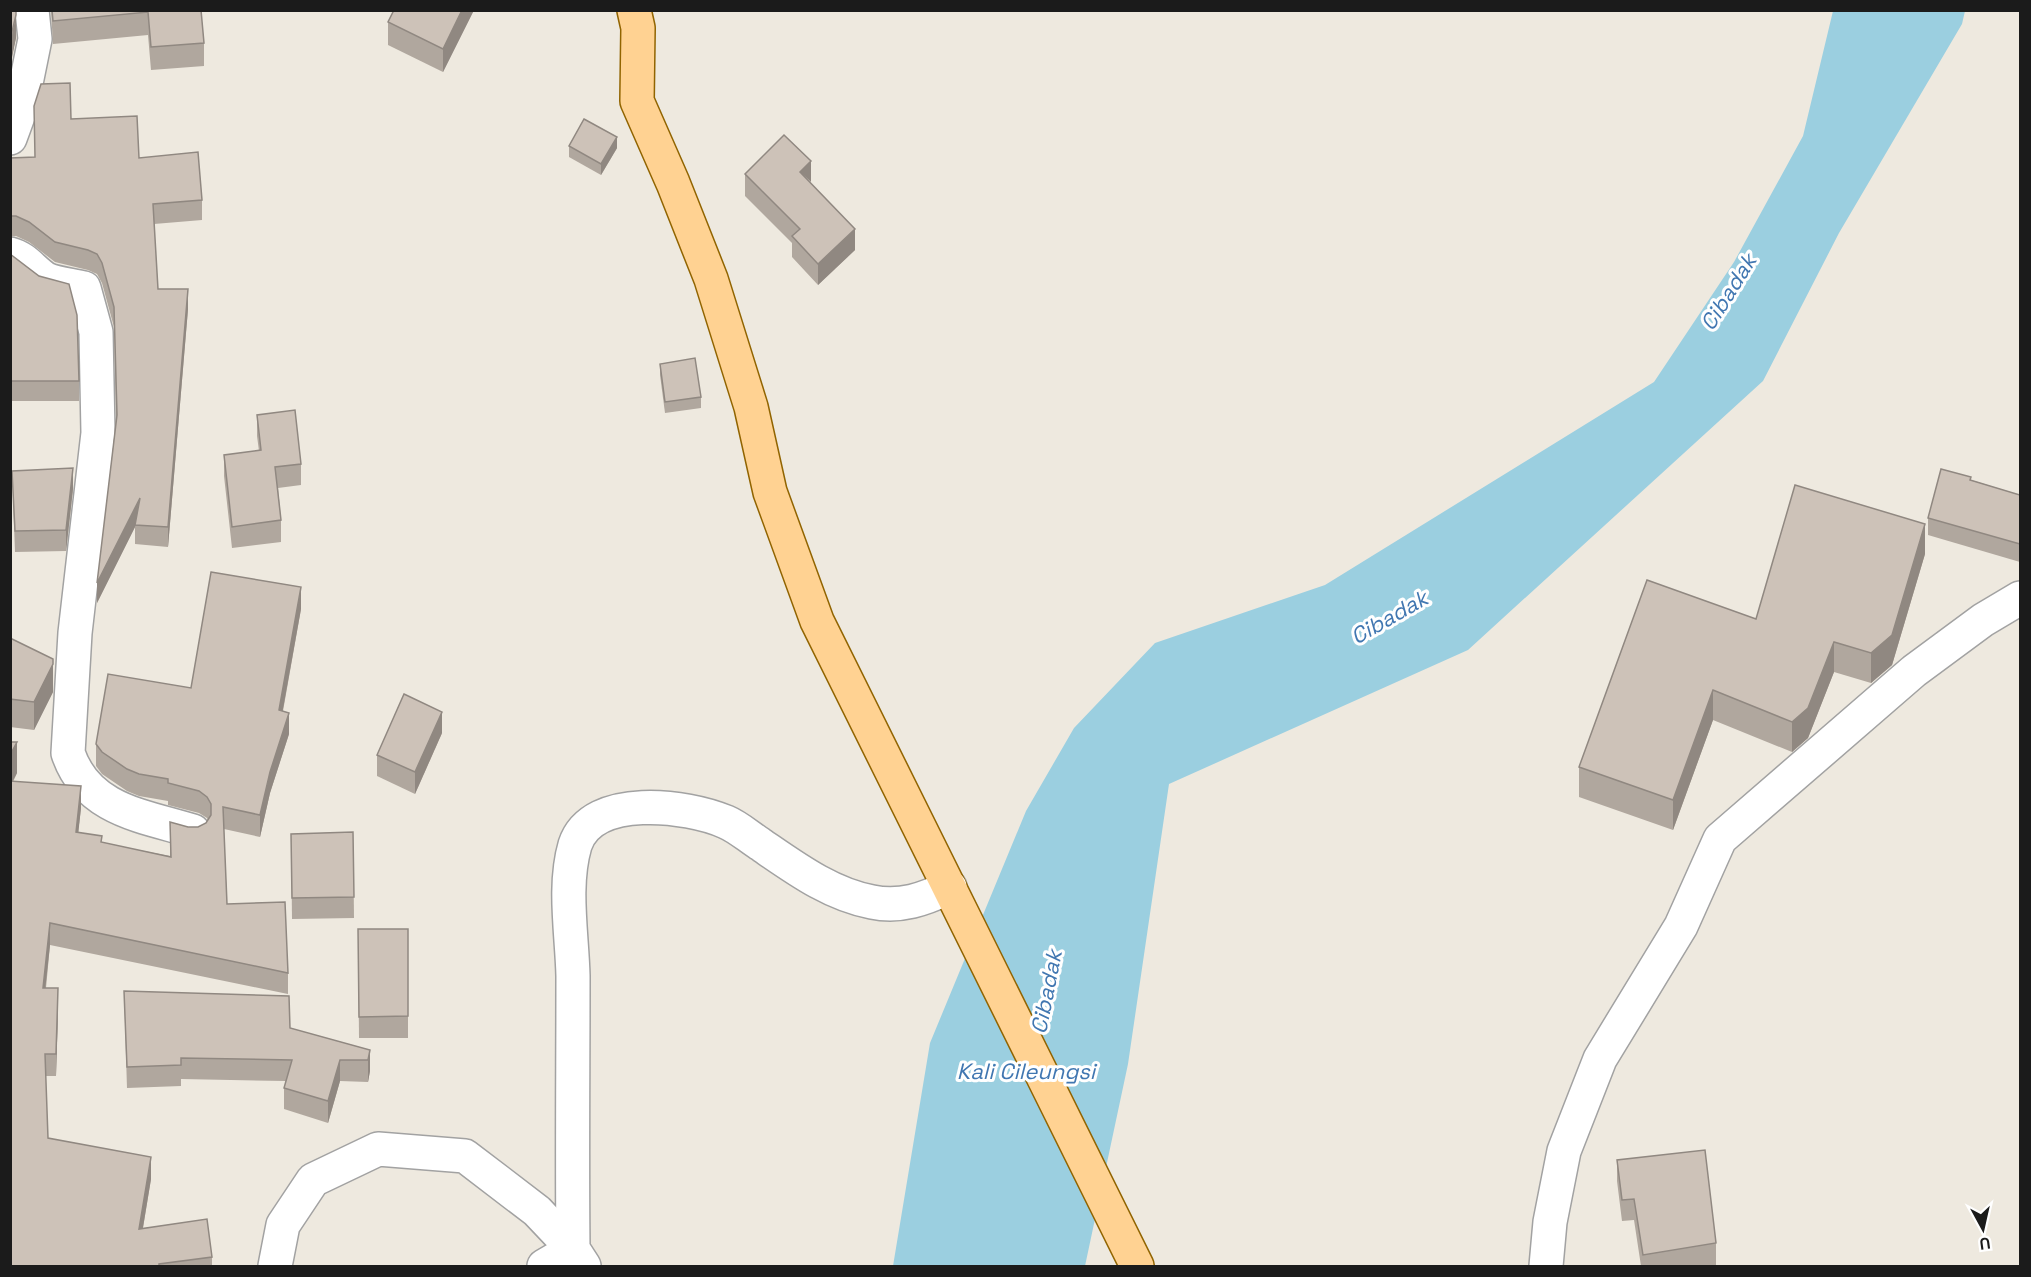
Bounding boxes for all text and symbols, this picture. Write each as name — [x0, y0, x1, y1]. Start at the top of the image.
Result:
water label: Cibadak — [1694, 247, 1763, 335]
water label: Cibadak — [1345, 583, 1435, 650]
water label: Cibadak — [1024, 946, 1068, 1036]
water label: Kali Cileungsi — [957, 1057, 1098, 1085]
north arrow — [1953, 1199, 2013, 1259]
text: U — [1978, 1232, 1992, 1255]

